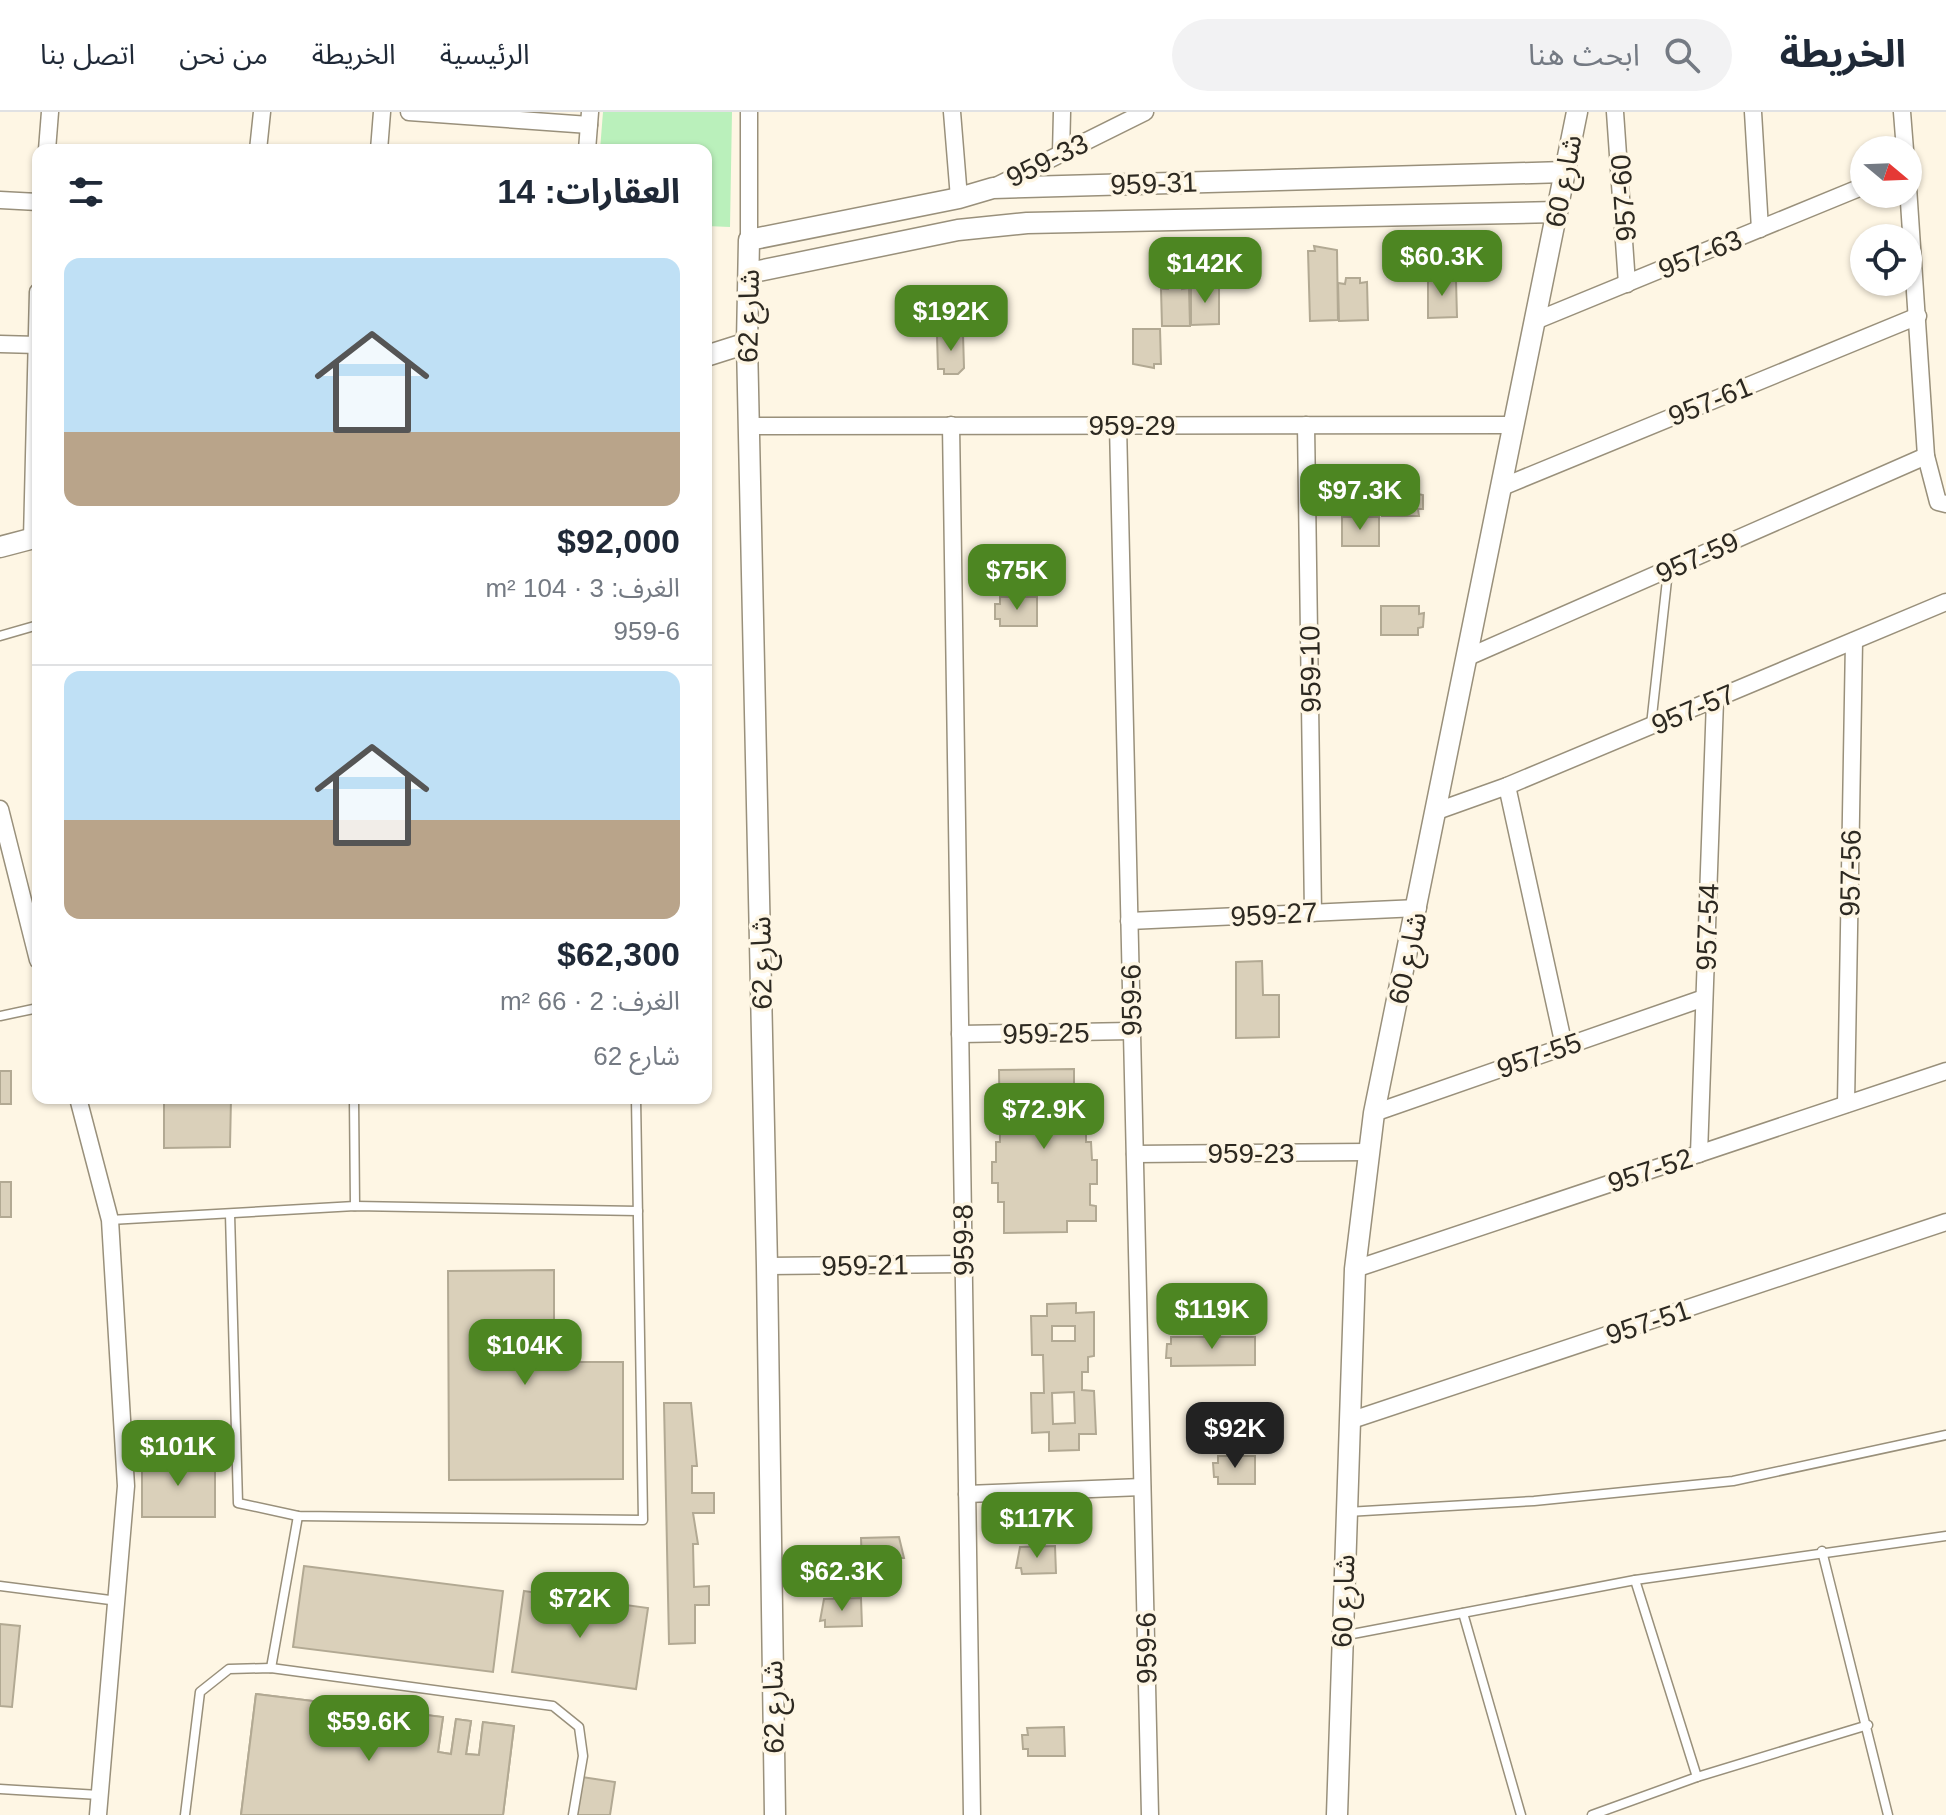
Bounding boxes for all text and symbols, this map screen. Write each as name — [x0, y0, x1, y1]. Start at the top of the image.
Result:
search box — [1172, 19, 1732, 91]
icon: search — [1660, 33, 1704, 77]
text: الخريطة — [1780, 33, 1906, 75]
text: ابحث هنا — [1528, 38, 1640, 71]
text: اتصل بنا — [40, 39, 135, 70]
text: من نحن — [179, 39, 268, 70]
text: الخريطة — [312, 39, 396, 70]
text: الرئيسية — [440, 39, 530, 70]
street label: 959-33 — [1001, 127, 1093, 193]
street label: شارع 60 — [1539, 132, 1593, 231]
north arrow — [1850, 136, 1922, 208]
map controls — [1850, 136, 1922, 296]
street label: 957-60 — [1605, 153, 1642, 243]
street label: 959-31 — [1110, 166, 1198, 201]
icon: filters — [64, 170, 108, 214]
text: العقارات: 14 — [497, 172, 680, 210]
street label: 957-63 — [1654, 224, 1746, 285]
button: locate — [1850, 224, 1922, 296]
pin: $60.3K — [1377, 230, 1507, 298]
pin: $142K — [1149, 237, 1261, 305]
text: $60.3K — [1400, 241, 1484, 271]
text: $142K — [1167, 248, 1243, 278]
street label: شارع 62 — [732, 269, 770, 363]
pin: $192K — [895, 285, 1007, 353]
text: $192K — [913, 296, 989, 326]
icon: home — [300, 310, 444, 454]
street label: 957-61 — [1664, 371, 1756, 432]
street label: 959-29 — [1088, 410, 1176, 441]
pin: $97.3K — [1295, 464, 1425, 532]
text: $97.3K — [1318, 475, 1402, 505]
text: $92,000 — [557, 522, 680, 560]
street label: 957-59 — [1651, 526, 1743, 589]
pin: $75K — [970, 544, 1064, 612]
text: $75K — [986, 555, 1048, 585]
text: الغرف: 3 · 104 m² — [485, 573, 680, 603]
text: 959-6 — [614, 616, 680, 646]
street label: 959-10 — [1294, 625, 1327, 713]
street label: 957-57 — [1647, 678, 1739, 741]
icon: home — [300, 723, 444, 867]
street label: 957-56 — [1834, 829, 1867, 917]
street label: 957-54 — [1690, 883, 1725, 971]
street label: 959-27 — [1230, 897, 1318, 932]
street label: شارع 60 — [1383, 909, 1437, 1008]
street label: شارع 62 — [745, 916, 783, 1010]
text: $62,300 — [557, 935, 680, 973]
street label: 959-6 — [1115, 964, 1148, 1036]
text: الغرف: 2 · 66 m² — [500, 986, 680, 1016]
street label: 959-25 — [1002, 1017, 1090, 1050]
street label: 957-55 — [1493, 1027, 1585, 1084]
text: شارع 62 — [593, 1041, 680, 1071]
pin: $72.9K — [979, 1083, 1109, 1151]
text: $72.9K — [1002, 1094, 1086, 1124]
street label: 959-23 — [1207, 1138, 1295, 1169]
street label: 957-52 — [1604, 1142, 1696, 1199]
street label: 959-8 — [947, 1204, 980, 1276]
street label: 959-21 — [821, 1249, 909, 1282]
pin: $119K — [1156, 1283, 1268, 1351]
text: $119K — [1174, 1294, 1250, 1324]
street label: 957-51 — [1602, 1294, 1694, 1351]
pin: $104K — [469, 1319, 581, 1387]
text: $104K — [487, 1330, 563, 1360]
pin: $92K — [1188, 1402, 1282, 1470]
text: $92K — [1204, 1413, 1266, 1443]
pin: $101K — [122, 1420, 234, 1488]
text: $101K — [140, 1431, 216, 1461]
pin: $117K — [981, 1492, 1093, 1560]
text: $117K — [999, 1503, 1075, 1533]
pin: $62.3K — [777, 1545, 907, 1613]
street label: شارع 60 — [1326, 1554, 1366, 1648]
text: $62.3K — [800, 1556, 884, 1586]
pin: $72K — [533, 1572, 627, 1640]
text: $72K — [549, 1583, 611, 1613]
street label: 959-6 — [1130, 1612, 1163, 1684]
street label: شارع 62 — [757, 1660, 795, 1754]
pin: $59.6K — [304, 1695, 434, 1763]
text: $59.6K — [327, 1706, 411, 1736]

